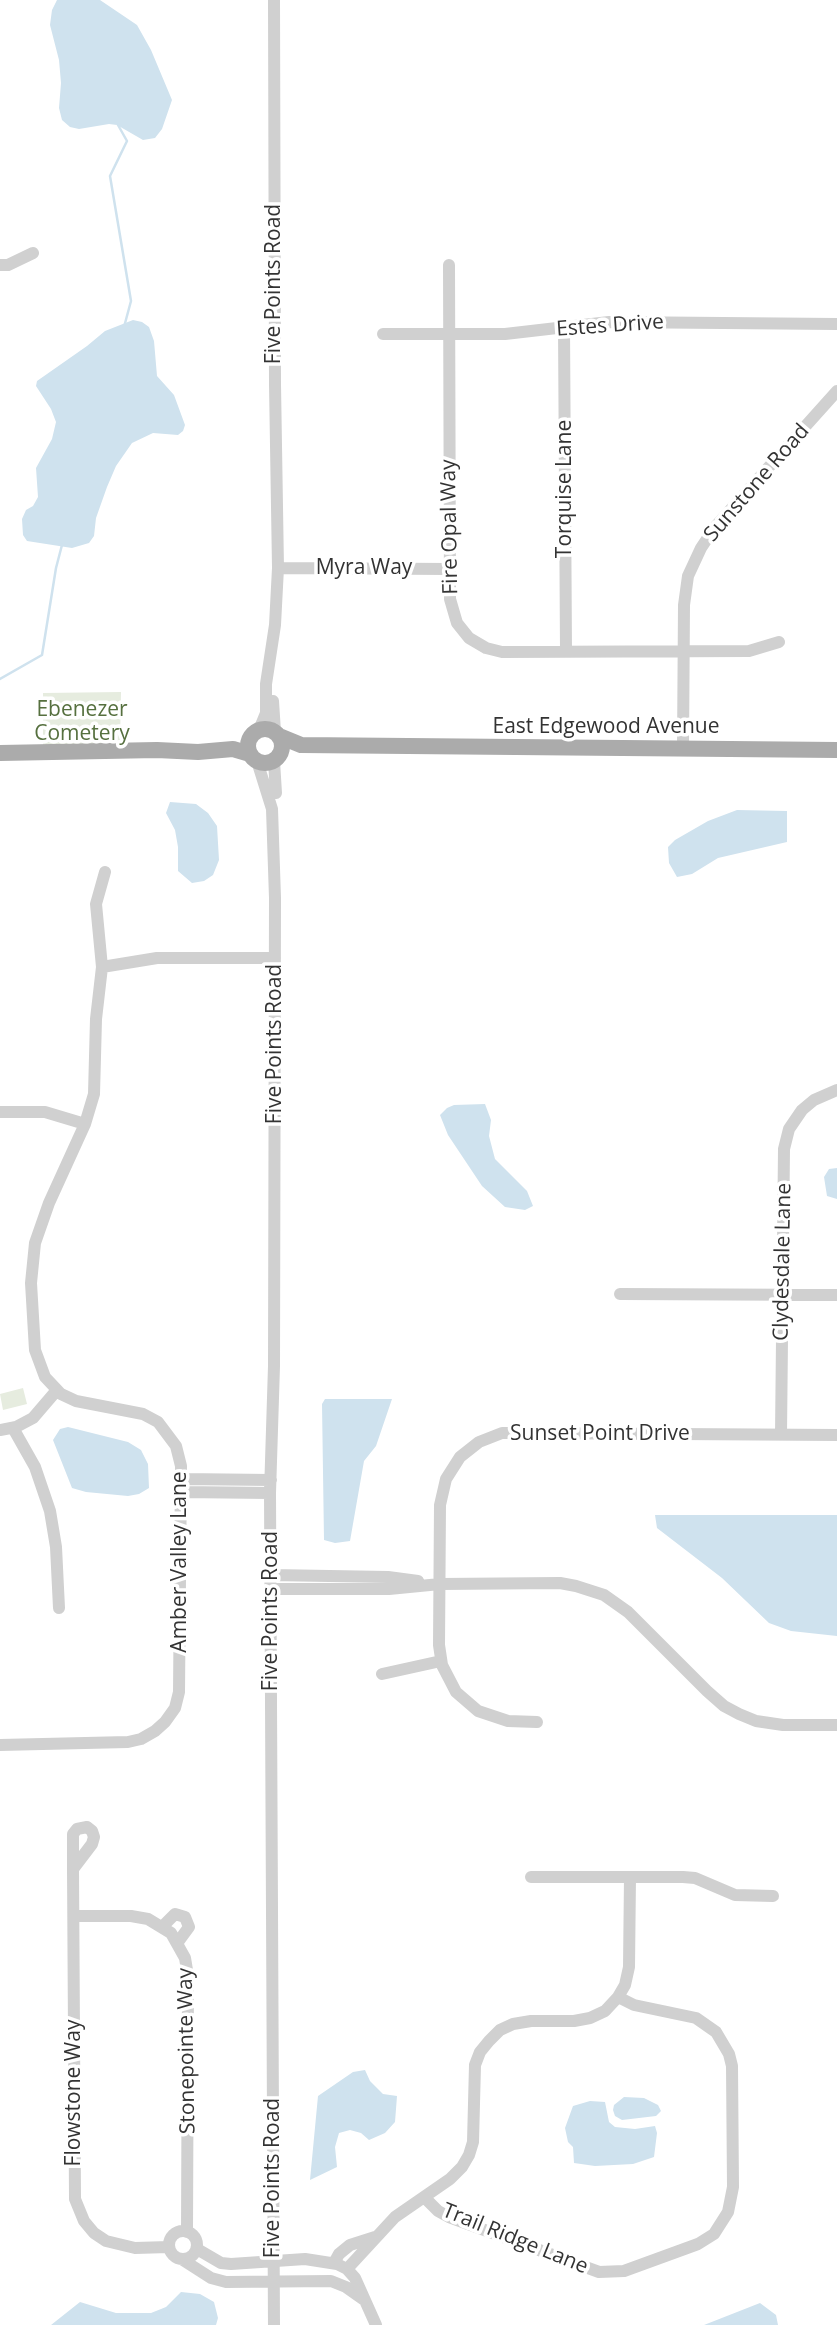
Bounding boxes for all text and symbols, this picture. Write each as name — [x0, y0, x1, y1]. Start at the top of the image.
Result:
street label: Five Points Road — [261, 204, 287, 364]
street label: Estes Drive — [555, 310, 665, 342]
street label: Sunstone Road — [699, 419, 815, 547]
street label: Torquise Lane — [552, 420, 578, 558]
street label: Fire Opal Way — [436, 459, 464, 595]
street label: Myra Way — [316, 555, 412, 581]
park label: Ebenezer Cometery — [34, 697, 130, 747]
street label: East Edgewood Avenue — [493, 714, 719, 740]
street label: Five Points Road — [262, 964, 288, 1124]
street label: Clydesdale Lane — [769, 1183, 797, 1341]
street label: Sunset Point Drive — [510, 1421, 690, 1447]
street label: Amber Valley Lane — [167, 1471, 193, 1653]
street label: Five Points Road — [258, 1531, 284, 1691]
street label: Stonepointe Way — [173, 1968, 201, 2134]
street label: Flowstone Way — [61, 2020, 87, 2166]
street label: Five Points Road — [260, 2098, 286, 2258]
street label: Trail Ridge Lane — [438, 2198, 592, 2280]

